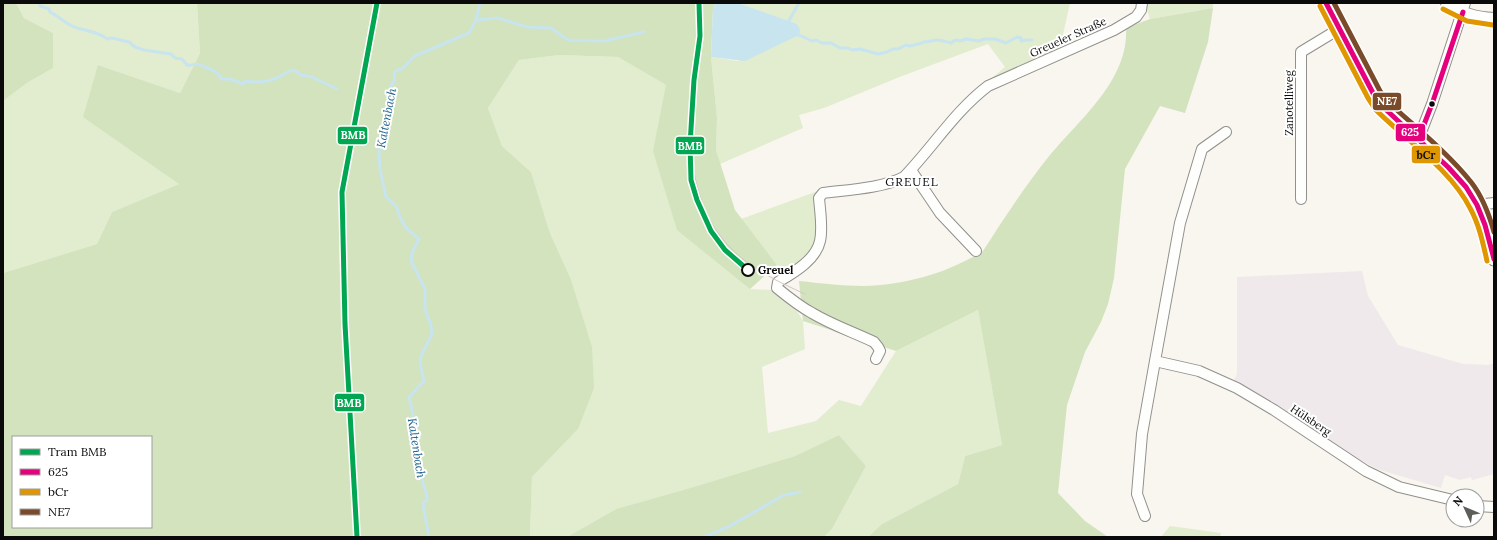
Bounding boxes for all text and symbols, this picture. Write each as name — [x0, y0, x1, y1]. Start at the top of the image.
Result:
street label: Greueler Straße — [1027, 14, 1109, 60]
street label: Zanotelliweg — [1282, 69, 1296, 136]
water label: Kaltenbach — [373, 87, 399, 149]
line badge: NE7 — [1372, 92, 1402, 111]
text: NE7 — [1377, 94, 1397, 108]
unlabelled marker — [1427, 99, 1437, 109]
line badge: 625 — [1395, 123, 1426, 142]
text: 625 — [1401, 125, 1419, 139]
line badge: BMB — [337, 126, 368, 145]
text: BMB — [340, 128, 366, 142]
line badge: BMB — [675, 136, 705, 155]
text: BMB — [677, 139, 703, 153]
line badge: bCr — [1411, 145, 1441, 164]
text: bCr — [1415, 148, 1436, 162]
district label: GREUEL — [885, 174, 939, 189]
marker: Greuel — [741, 263, 755, 277]
place label: Greuel — [758, 263, 794, 277]
line badge: BMB — [334, 393, 365, 412]
text: BMB — [336, 396, 362, 410]
street label: Hülsberg — [1288, 401, 1335, 439]
water label: Kaltenbach — [405, 417, 429, 479]
legend — [12, 436, 152, 528]
text: Tram BMB — [48, 444, 107, 459]
text: 625 — [48, 464, 68, 479]
text: bCr — [48, 484, 69, 499]
north arrow — [1445, 488, 1485, 528]
text: N — [1450, 493, 1466, 509]
text: NE7 — [48, 504, 71, 519]

